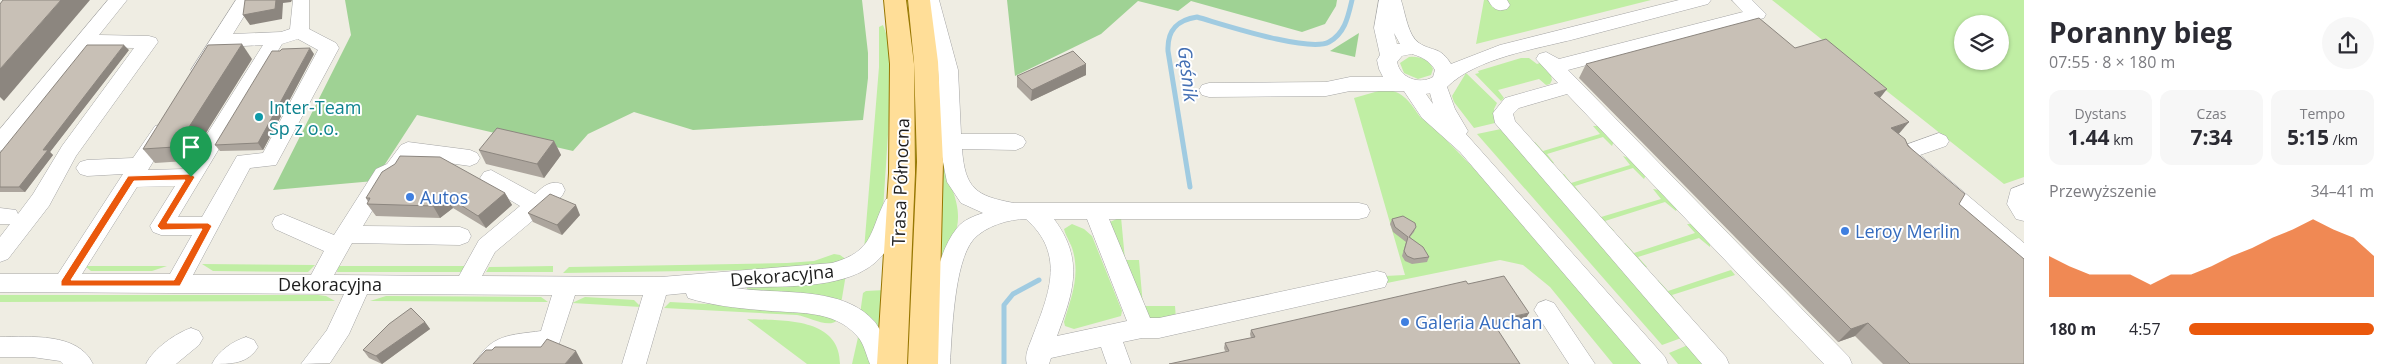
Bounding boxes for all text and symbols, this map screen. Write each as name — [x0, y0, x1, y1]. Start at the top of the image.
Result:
text: Poranny bieg — [2049, 13, 2232, 51]
map controls — [1954, 15, 2009, 70]
button: layers — [1954, 15, 2009, 70]
button: share — [2322, 17, 2374, 69]
water label: Gęśnik — [1172, 45, 1204, 104]
text: 07:55 · 8 × 180 m — [2049, 51, 2175, 73]
place label: Inter-Team Sp z o.o. — [269, 95, 361, 140]
text: Dystans — [2075, 104, 2126, 123]
text: Czas — [2197, 104, 2226, 123]
text: Tempo — [2300, 104, 2345, 123]
marker: Inter-Team Sp z o.o. — [253, 111, 265, 123]
street label: Trasa Północna — [886, 117, 914, 247]
text: 1.44 — [2068, 123, 2110, 151]
text: 7:34 — [2190, 123, 2233, 151]
text: 5:15 — [2287, 123, 2329, 151]
pin — [170, 126, 212, 177]
text: km — [2110, 130, 2133, 149]
text: /km — [2329, 130, 2358, 149]
icon: arrive — [177, 133, 205, 161]
text: Przewyższenie — [2049, 180, 2157, 202]
text: 34–41 m — [2310, 180, 2374, 202]
place label: Autos — [420, 185, 468, 209]
marker: Autos — [404, 191, 416, 203]
place label: Leroy Merlin — [1855, 219, 1960, 243]
marker: Leroy Merlin — [1839, 225, 1851, 237]
street label: Dekoracyjna — [729, 259, 835, 291]
street label: Dekoracyjna — [278, 272, 382, 296]
place label: Galeria Auchan — [1415, 310, 1542, 334]
marker: Galeria Auchan — [1399, 316, 1411, 328]
text: 180 m — [2049, 318, 2096, 340]
text: 4:57 — [2129, 318, 2161, 340]

